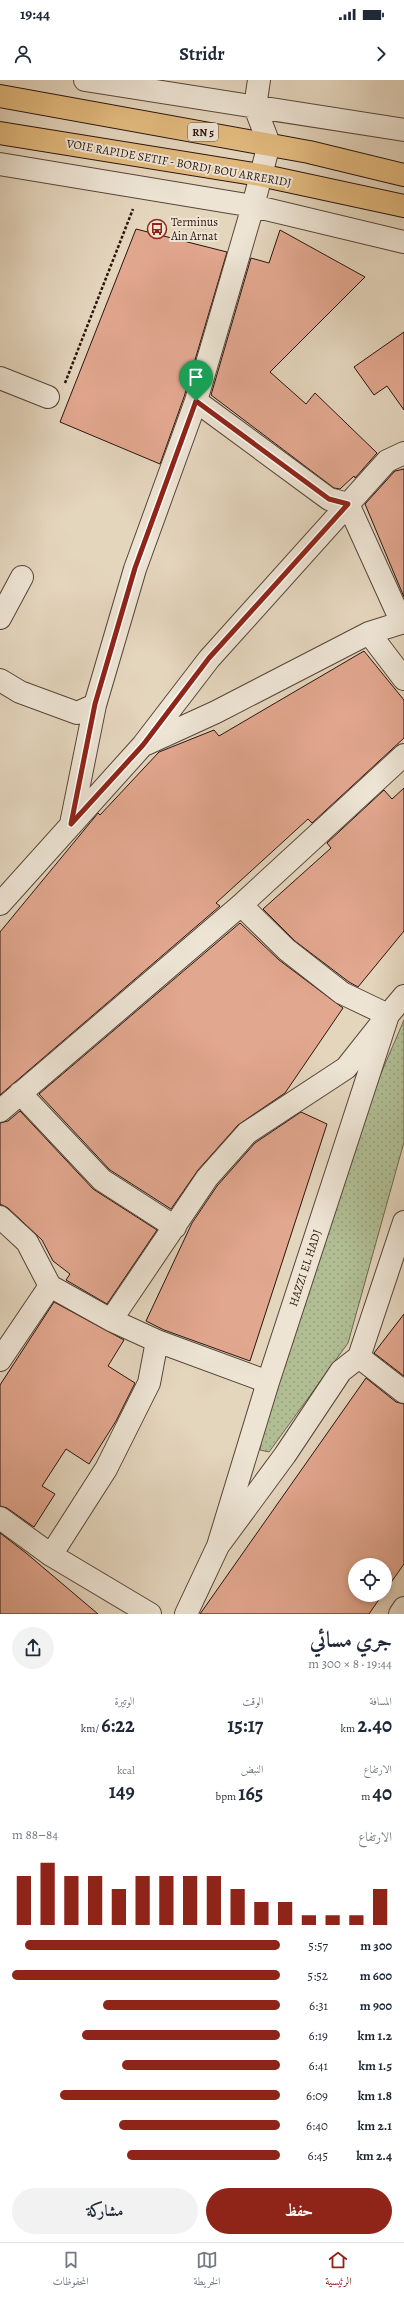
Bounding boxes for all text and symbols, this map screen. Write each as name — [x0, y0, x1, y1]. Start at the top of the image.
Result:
text: 19:44 — [20, 4, 50, 24]
text: Stridr — [179, 42, 225, 66]
icon: person — [12, 43, 34, 65]
icon: forward — [370, 43, 392, 65]
road number: RN 5 — [188, 123, 218, 141]
street label: VOIE RAPIDE SETIF - BORDJ BOU ARRERIDJ — [64, 135, 293, 191]
place label: Terminus Ain Arnat — [170, 214, 218, 244]
bus stop icon: Terminus Ain Arnat — [146, 218, 168, 240]
pin — [179, 360, 213, 401]
icon: arrive — [185, 366, 207, 388]
street label: HAZZI EL HADJ — [285, 1227, 325, 1309]
map controls — [348, 1558, 392, 1602]
button: locate — [348, 1558, 392, 1602]
text: جري مسائي — [310, 1625, 392, 1655]
button: share — [12, 1627, 54, 1669]
text: 19:44 · 8 × 300 m — [308, 1655, 392, 1672]
text: الوتيرة — [114, 1694, 135, 1709]
text: الوقت — [242, 1694, 263, 1709]
text: المسافة — [370, 1694, 392, 1709]
text: 6:22 — [101, 1712, 135, 1739]
text: 15:17 — [227, 1712, 263, 1739]
text: 2.40 — [357, 1712, 392, 1739]
text: /km — [81, 1721, 101, 1736]
text: km — [341, 1721, 357, 1736]
text: النبض — [241, 1762, 263, 1777]
text: الارتفاع — [363, 1762, 392, 1777]
text: kcal — [117, 1763, 135, 1778]
text: 149 — [109, 1778, 135, 1805]
text: 165 — [238, 1780, 263, 1807]
text: 40 — [373, 1780, 392, 1807]
text: bpm — [216, 1789, 238, 1804]
text: m — [361, 1789, 373, 1804]
text: 84–88 m — [12, 1826, 58, 1843]
text: الارتفاع — [358, 1828, 392, 1845]
text: 5:57 — [308, 1937, 328, 1954]
text: 300 m — [360, 1937, 392, 1954]
text: 5:52 — [308, 1967, 328, 1984]
text: 600 m — [360, 1967, 392, 1984]
text: 6:31 — [309, 1997, 328, 2014]
text: 900 m — [360, 1997, 392, 2014]
text: 6:19 — [309, 2027, 328, 2044]
text: 1.2 km — [358, 2027, 392, 2044]
text: 6:41 — [309, 2057, 328, 2074]
text: 1.5 km — [358, 2057, 392, 2074]
text: 6:09 — [306, 2087, 328, 2104]
text: 1.8 km — [358, 2087, 392, 2104]
text: 6:40 — [306, 2117, 328, 2134]
text: 2.1 km — [358, 2117, 392, 2134]
text: 6:45 — [307, 2147, 328, 2164]
text: 2.4 km — [356, 2147, 392, 2164]
button: مشاركة — [12, 2188, 198, 2234]
button: حفظ — [206, 2188, 392, 2234]
tab: المحفوظات — [52, 2249, 89, 2292]
tab: الخريطة — [194, 2249, 220, 2292]
tab: الرئيسية — [325, 2249, 352, 2292]

